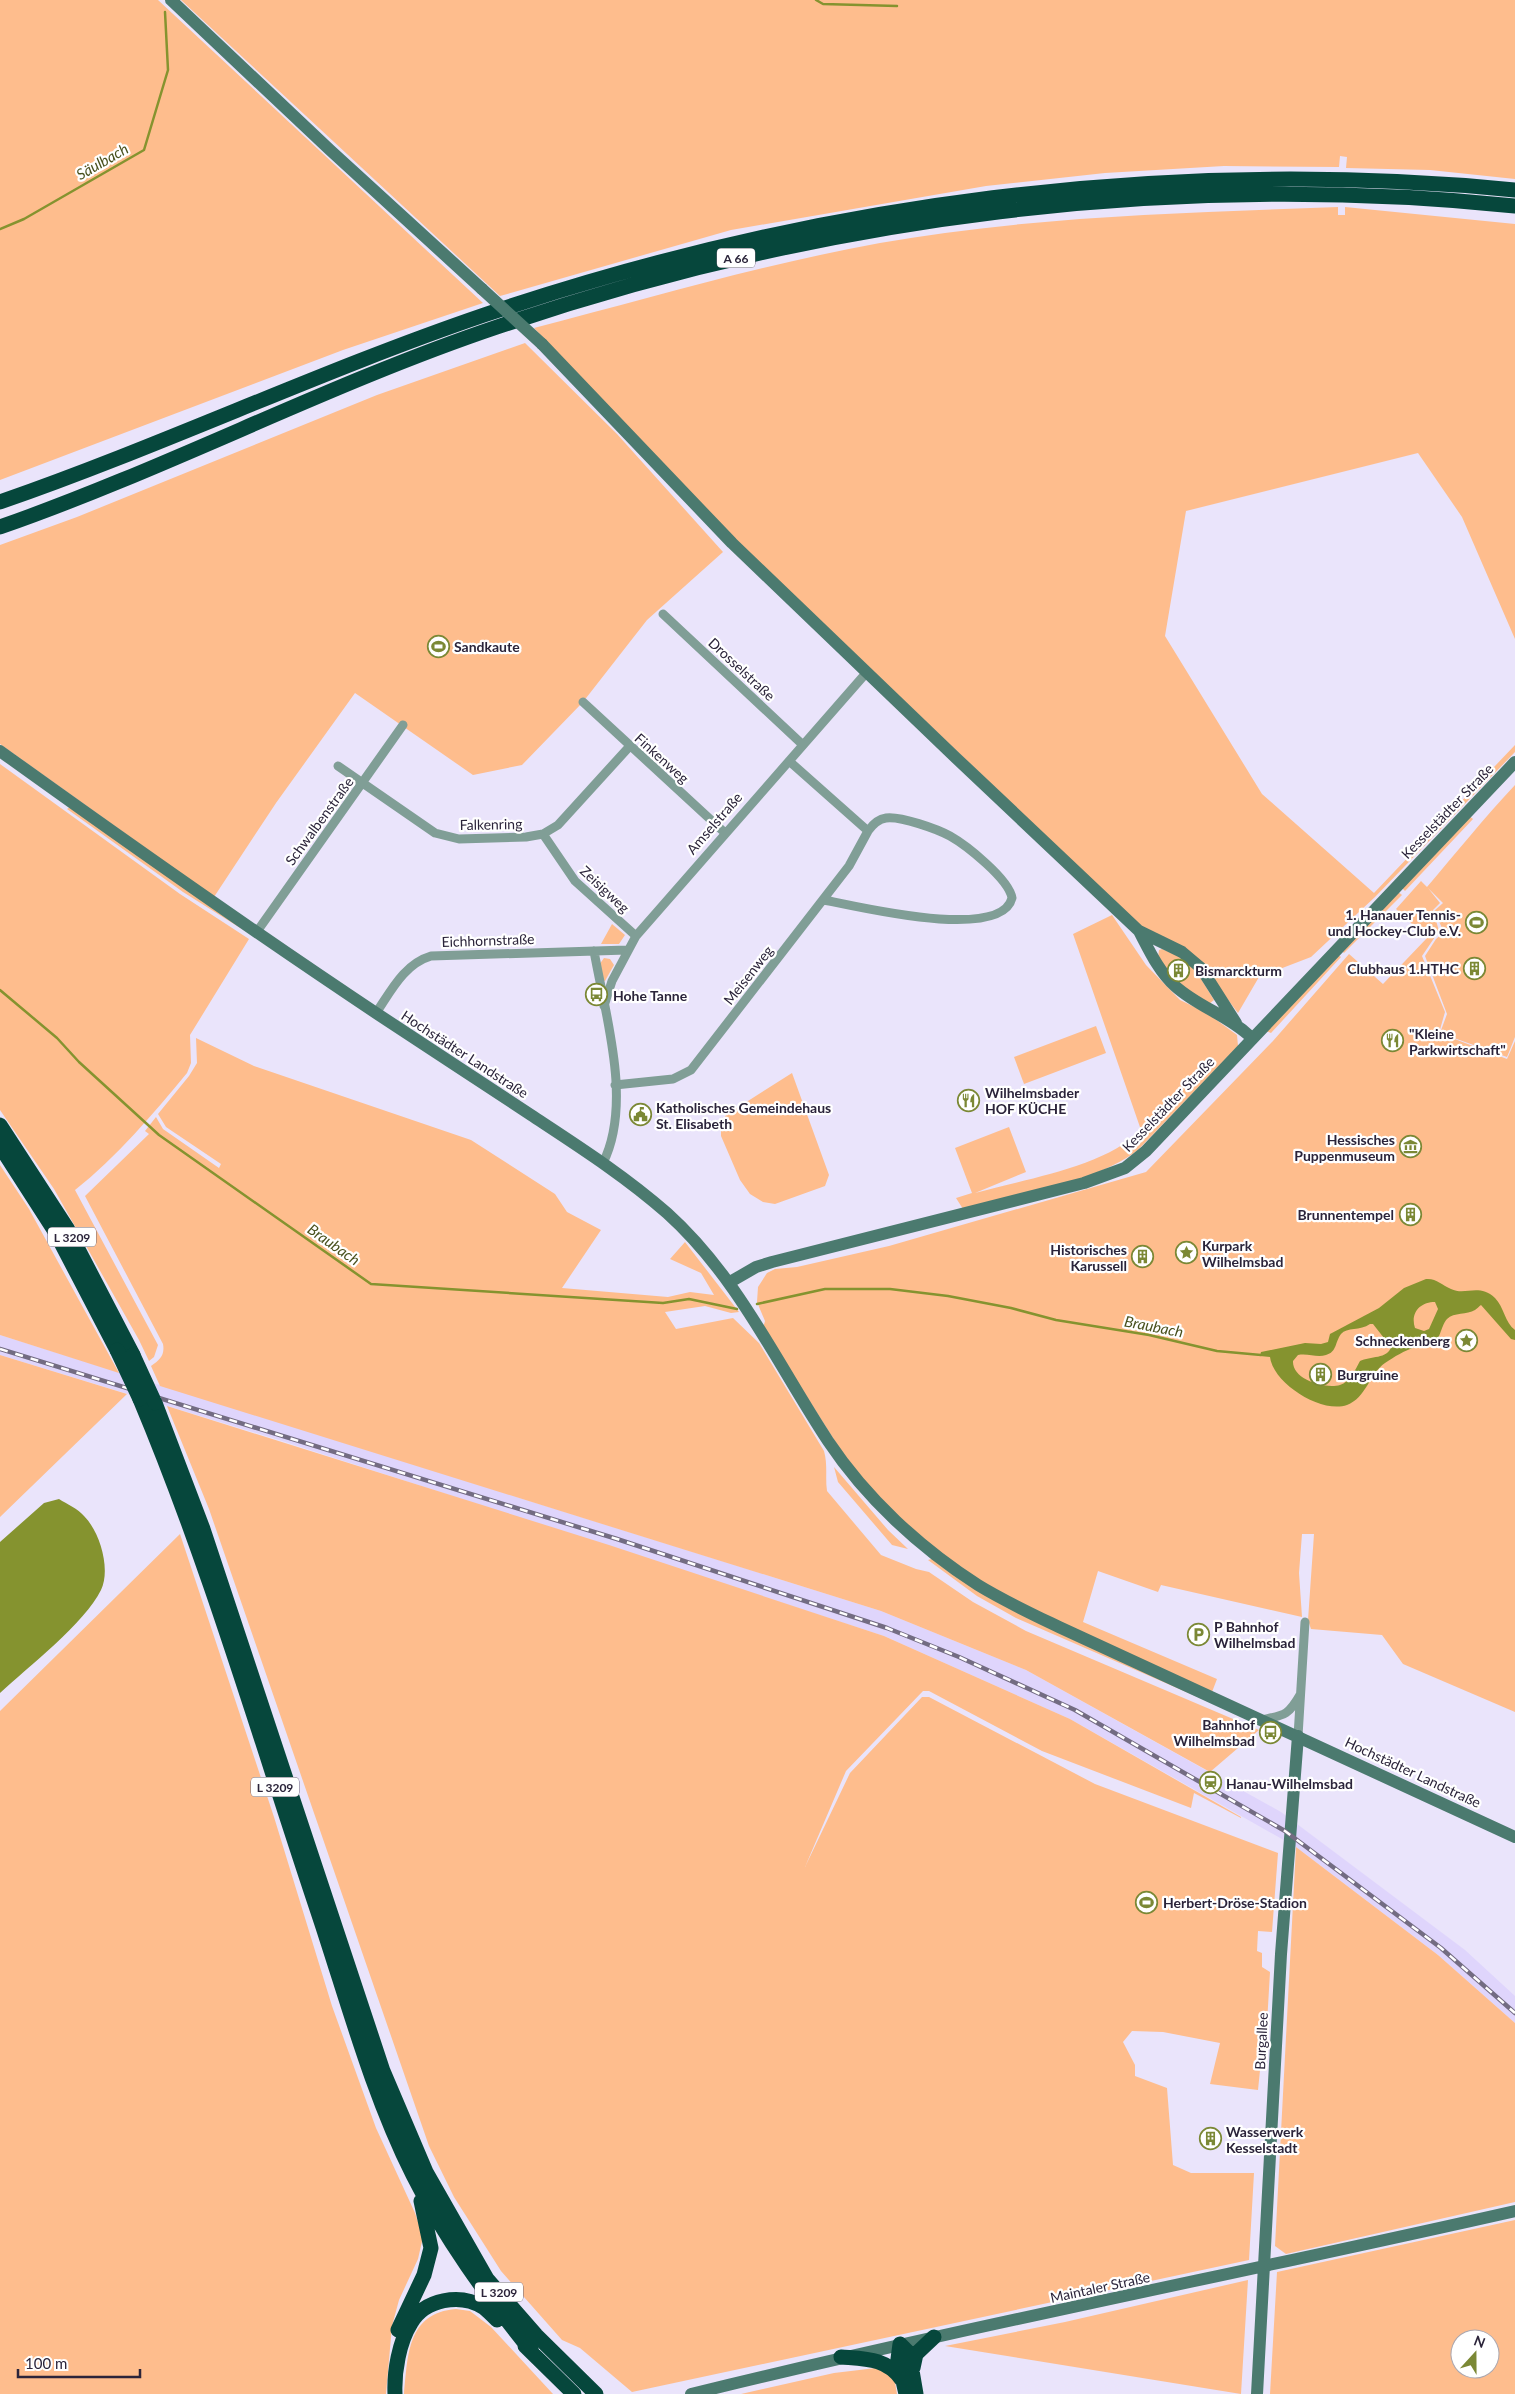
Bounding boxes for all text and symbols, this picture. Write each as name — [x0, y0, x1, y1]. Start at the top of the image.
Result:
water label: Säulbach — [73, 139, 131, 183]
road number: A 66 — [717, 248, 755, 268]
sports icon: Sandkaute — [426, 634, 450, 658]
street label: Drosselstraße — [705, 634, 779, 704]
place label: Sandkaute — [454, 638, 520, 655]
street label: Finkenweg — [632, 729, 692, 787]
street label: Kesselstädter Straße — [1397, 760, 1497, 862]
street label: Schwalbenstraße — [281, 774, 357, 868]
street label: Amselstraße — [683, 789, 745, 857]
street label: Falkenring — [460, 815, 522, 833]
street label: Zeisigweg — [577, 862, 633, 916]
place label: 1. Hanauer Tennis- und Hockey-Club e.V. — [1328, 906, 1461, 939]
sports icon: 1. Hanauer Tennis- und Hockey-Club e.V. — [1465, 910, 1489, 934]
street label: Eichhornstraße — [441, 930, 535, 950]
street label: Meisenweg — [720, 942, 776, 1008]
building icon: Clubhaus 1.HTHC — [1463, 956, 1487, 980]
building icon: Bismarckturm — [1167, 958, 1191, 982]
place label: Clubhaus 1.HTHC — [1347, 960, 1460, 977]
place label: Bismarckturm — [1195, 962, 1282, 979]
bus stop icon: Hohe Tanne — [585, 983, 609, 1007]
place label: Hohe Tanne — [613, 987, 688, 1004]
street label: Hochstädter Landstraße — [398, 1007, 532, 1101]
place label: "Kleine Parkwirtschaft" — [1409, 1025, 1506, 1058]
restaurant icon: "Kleine Parkwirtschaft" — [1381, 1029, 1405, 1053]
street label: Kesselstädter Straße — [1118, 1053, 1218, 1155]
place label: Wilhelmsbader HOF KÜCHE — [985, 1084, 1080, 1117]
restaurant icon: Wilhelmsbader HOF KÜCHE — [957, 1088, 981, 1112]
place label: Katholisches Gemeindehaus St. Elisabeth — [656, 1099, 831, 1132]
public building icon: Katholisches Gemeindehaus St. Elisabeth — [628, 1103, 652, 1127]
place label: Hessisches Puppenmuseum — [1294, 1131, 1395, 1164]
museum icon: Hessisches Puppenmuseum — [1399, 1135, 1423, 1159]
building icon: Brunnentempel — [1398, 1202, 1422, 1226]
place label: Brunnentempel — [1297, 1206, 1394, 1223]
water label: Braubach — [304, 1220, 364, 1268]
road number: L 3209 — [48, 1228, 96, 1246]
place label: Kurpark Wilhelmsbad — [1202, 1237, 1283, 1270]
place label: Historisches Karussell — [1050, 1241, 1127, 1274]
place icon: Kurpark Wilhelmsbad — [1174, 1241, 1198, 1265]
building icon: Historisches Karussell — [1131, 1245, 1155, 1269]
water label: Braubach — [1123, 1311, 1185, 1341]
place icon: Schneckenberg — [1454, 1328, 1478, 1352]
place label: Schneckenberg — [1355, 1332, 1451, 1349]
building icon: Burgruine — [1309, 1362, 1333, 1386]
place label: Burgruine — [1337, 1366, 1399, 1383]
place label: P Bahnhof Wilhelmsbad — [1214, 1618, 1295, 1651]
parking icon: P Bahnhof Wilhelmsbad — [1186, 1622, 1210, 1646]
place label: Bahnhof Wilhelmsbad — [1174, 1716, 1255, 1749]
bus stop icon: Bahnhof Wilhelmsbad — [1259, 1720, 1283, 1744]
street label: Hochstädter Landstraße — [1342, 1733, 1484, 1811]
station icon: Hanau-Wilhelmsbad — [1198, 1771, 1222, 1795]
place label: Hanau-Wilhelmsbad — [1226, 1775, 1353, 1792]
road number: L 3209 — [251, 1778, 299, 1796]
sports icon: Herbert-Dröse-Stadion — [1135, 1890, 1159, 1914]
place label: Herbert-Dröse-Stadion — [1163, 1894, 1307, 1911]
street label: Burgallee — [1251, 2012, 1271, 2070]
place label: Wasserwerk Kesselstadt — [1226, 2123, 1304, 2156]
building icon: Wasserwerk Kesselstadt — [1198, 2127, 1222, 2151]
street label: Maintaler Straße — [1049, 2268, 1151, 2306]
road number: L 3209 — [475, 2282, 523, 2302]
north arrow — [1450, 2329, 1500, 2379]
text: N — [1472, 2332, 1488, 2351]
scale bar — [18, 2346, 140, 2378]
text: 100 m — [25, 2354, 67, 2372]

